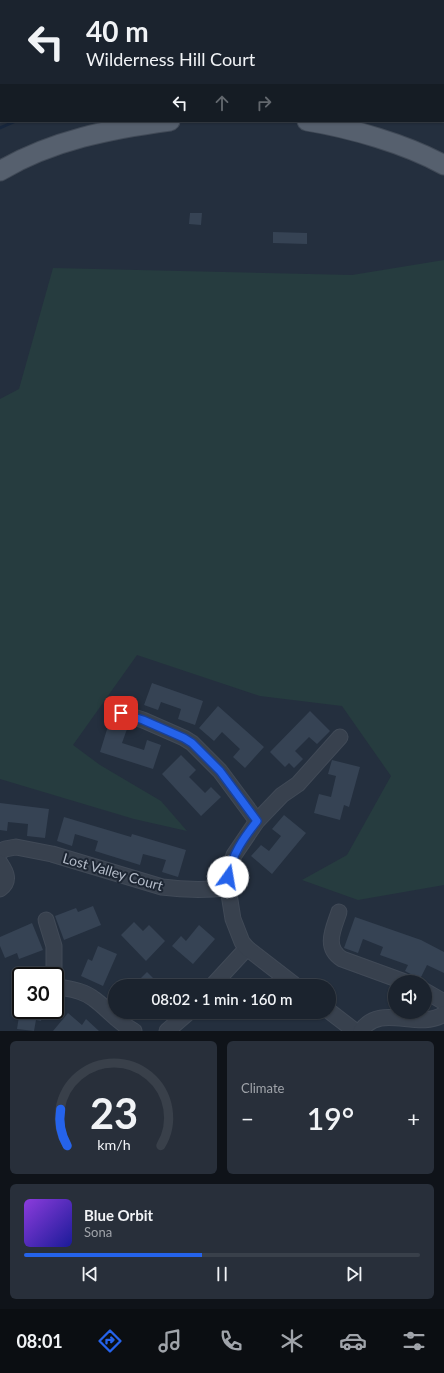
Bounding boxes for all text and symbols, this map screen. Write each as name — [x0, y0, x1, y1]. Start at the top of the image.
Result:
text: 40 m — [86, 14, 149, 48]
icon: left — [20, 16, 72, 68]
text: Wilderness Hill Court — [86, 48, 255, 70]
icon: left — [169, 92, 191, 114]
icon: ahead — [211, 92, 233, 114]
icon: right — [253, 92, 275, 114]
pin — [104, 696, 138, 730]
icon: arrive — [110, 702, 132, 724]
street label: Lost Valley Court — [61, 849, 165, 894]
position arrow — [207, 856, 249, 898]
speed limit sign: 30 — [12, 967, 64, 1019]
map controls — [388, 975, 432, 1019]
button: sound — [388, 975, 432, 1019]
text: 08:02 · 1 min · 160 m — [152, 990, 292, 1008]
text: Climate — [241, 1080, 284, 1096]
text: 23 — [89, 1087, 138, 1137]
text: 19° — [307, 1100, 354, 1136]
text: − — [241, 1105, 254, 1132]
text: + — [407, 1105, 420, 1132]
text: km/h — [97, 1135, 130, 1152]
text: Blue Orbit — [84, 1206, 153, 1224]
text: Sona — [84, 1224, 112, 1240]
icon: previous — [79, 1263, 101, 1285]
icon: pause — [211, 1263, 233, 1285]
icon: next — [343, 1263, 365, 1285]
icon: directions — [96, 1327, 124, 1355]
icon: music — [156, 1327, 184, 1355]
icon: phone — [217, 1327, 245, 1355]
icon: climate — [278, 1327, 306, 1355]
icon: car — [339, 1327, 367, 1355]
icon: filters — [400, 1327, 428, 1355]
text: 08:01 — [16, 1330, 63, 1352]

